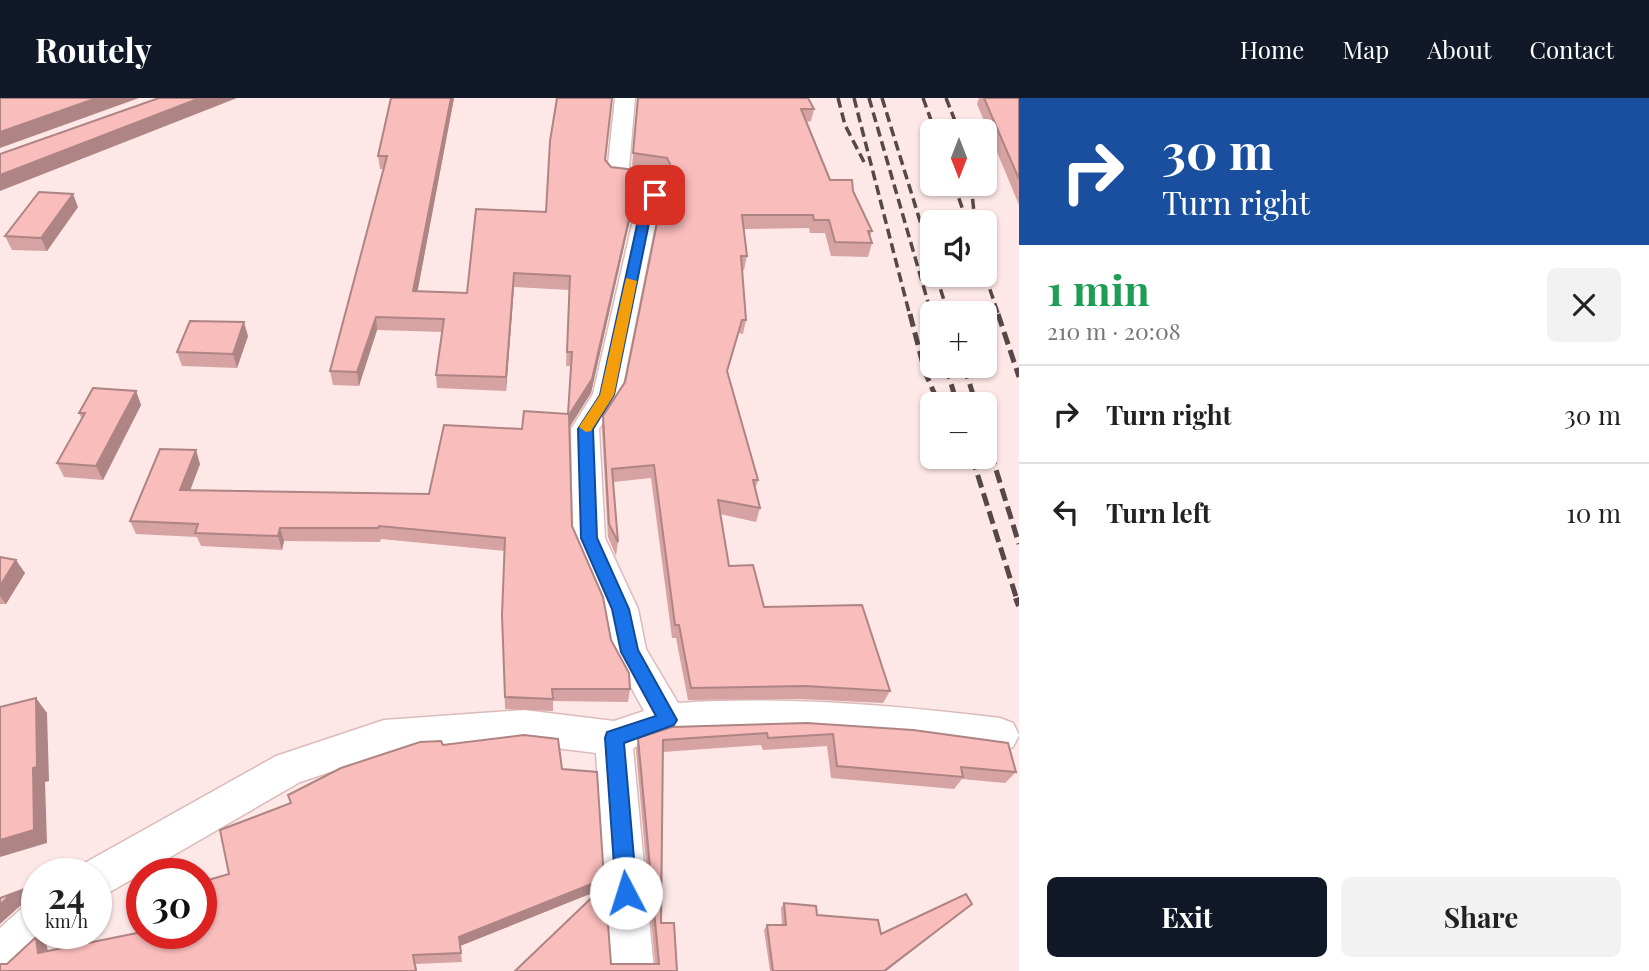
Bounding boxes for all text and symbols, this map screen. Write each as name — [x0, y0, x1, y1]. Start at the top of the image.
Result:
text: Routely — [35, 27, 152, 71]
text: Home — [1240, 33, 1304, 65]
text: Map — [1342, 33, 1389, 65]
text: About — [1427, 33, 1491, 65]
text: Contact — [1529, 33, 1614, 65]
text: 30 m — [1162, 117, 1273, 182]
north arrow — [920, 119, 998, 196]
map controls — [920, 119, 997, 469]
icon: right — [1047, 126, 1138, 217]
pin — [625, 165, 685, 225]
icon: arrive — [636, 176, 674, 214]
text: Turn right — [1162, 180, 1310, 223]
button: sound — [920, 210, 997, 287]
text: 1 min — [1047, 261, 1150, 317]
button: close — [1547, 268, 1621, 342]
button: + — [920, 301, 997, 378]
text: 210 m · 20:08 — [1047, 315, 1181, 346]
button: − — [920, 392, 997, 469]
icon: right — [1047, 395, 1085, 433]
text: Turn right — [1106, 397, 1232, 432]
text: 30 m — [1564, 397, 1621, 432]
icon: left — [1047, 493, 1085, 531]
text: Turn left — [1106, 495, 1211, 530]
text: 10 m — [1566, 495, 1621, 530]
position arrow — [589, 856, 663, 930]
speed limit sign: 30 — [126, 858, 217, 949]
text: 24 — [48, 871, 85, 918]
button: Exit — [1047, 877, 1327, 957]
button: Share — [1341, 877, 1621, 957]
text: km/h — [45, 909, 88, 933]

